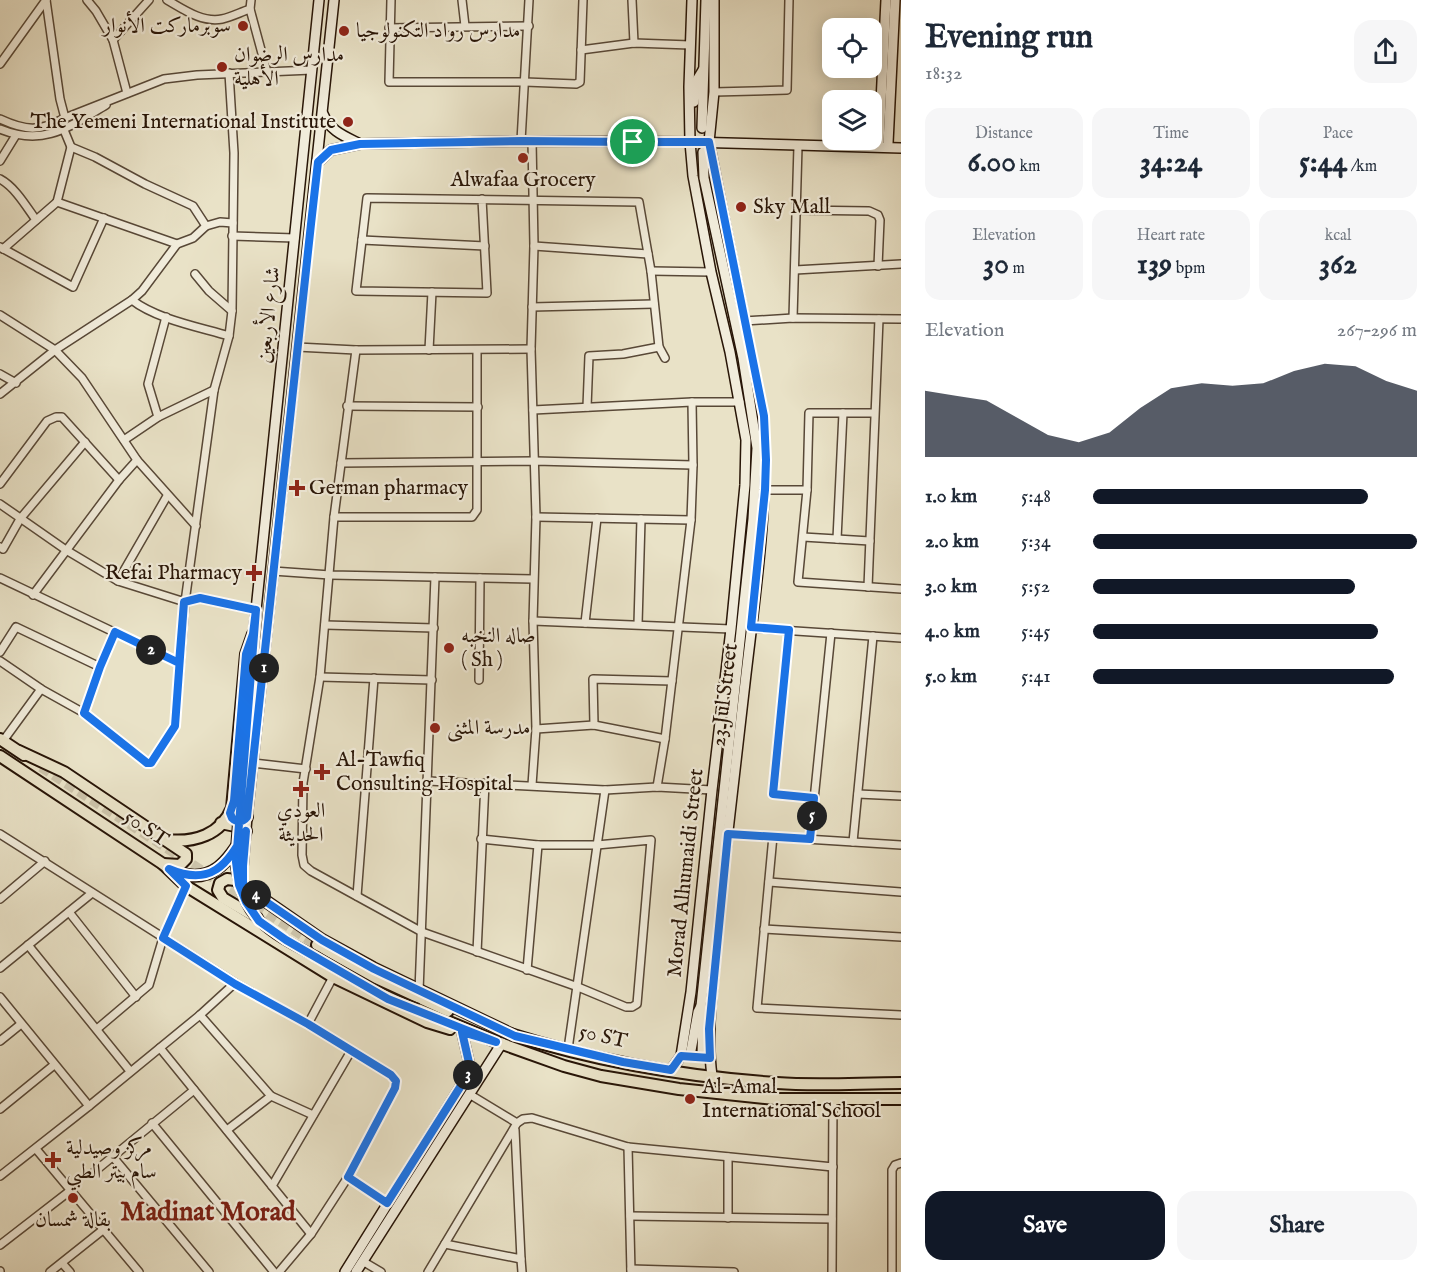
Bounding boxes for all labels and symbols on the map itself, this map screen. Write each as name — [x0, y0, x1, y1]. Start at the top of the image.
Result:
place label: سوبرماركت الأنوار — [101, 10, 231, 40]
place label: مدارس رواد التكنولوجيا — [356, 18, 520, 45]
marker: سوبرماركت الأنوار — [236, 19, 250, 33]
marker: مدارس رواد التكنولوجيا — [337, 24, 351, 38]
place label: مدارس الرضوان الأهلية — [234, 42, 344, 93]
marker: مدارس الرضوان الأهلية — [215, 60, 229, 74]
place label: The Yemeni International Institute — [31, 109, 336, 136]
marker: The Yemeni International Institute — [341, 115, 355, 129]
pin — [607, 116, 658, 167]
marker: Alwafaa Grocery — [516, 151, 530, 165]
place label: Alwafaa Grocery — [449, 167, 596, 194]
place label: Sky Mall — [753, 194, 831, 221]
marker: Sky Mall — [734, 200, 748, 214]
street label: شارع الأربعين — [248, 265, 290, 365]
place label: German pharmacy — [309, 475, 469, 502]
marker: German pharmacy — [290, 481, 304, 495]
place label: Refai Pharmacy — [105, 560, 243, 587]
marker: Refai Pharmacy — [247, 566, 261, 580]
place label: صاله النخبه ( Sh ) — [461, 623, 536, 674]
pin: 2 — [136, 635, 166, 665]
marker: صاله النخبه ( Sh ) — [442, 641, 456, 655]
street label: 23 Jul Street — [705, 642, 745, 748]
pin: 1 — [249, 653, 279, 683]
place label: مدرسة المثنى — [447, 715, 530, 742]
marker: مدرسة المثنى — [428, 721, 442, 735]
place label: Al-Tawfiq Consulting Hospital — [335, 747, 513, 798]
marker: Al-Tawfiq Consulting Hospital — [313, 763, 331, 781]
street label: Morad Alhumaidi Street — [662, 767, 710, 979]
marker: العودي الحديثة — [294, 782, 308, 796]
place label: العودي الحديثة — [277, 798, 325, 849]
pin: 5 — [797, 801, 827, 831]
street label: 50 ST — [118, 804, 174, 854]
pin: 4 — [241, 880, 271, 910]
street label: 50 ST — [576, 1018, 630, 1056]
pin: 3 — [453, 1060, 483, 1090]
place label: Al-Amal International School — [701, 1074, 881, 1125]
marker: Al-Amal International School — [683, 1092, 697, 1106]
place label: مركز وصيدلية سام بيتر الطبي — [66, 1135, 157, 1191]
marker: مركز وصيدلية سام بيتر الطبي — [44, 1151, 62, 1169]
marker: بقالة شمسان — [66, 1191, 80, 1205]
district label: Madinat Morad — [120, 1196, 296, 1230]
place label: بقالة شمسان — [35, 1207, 111, 1234]

